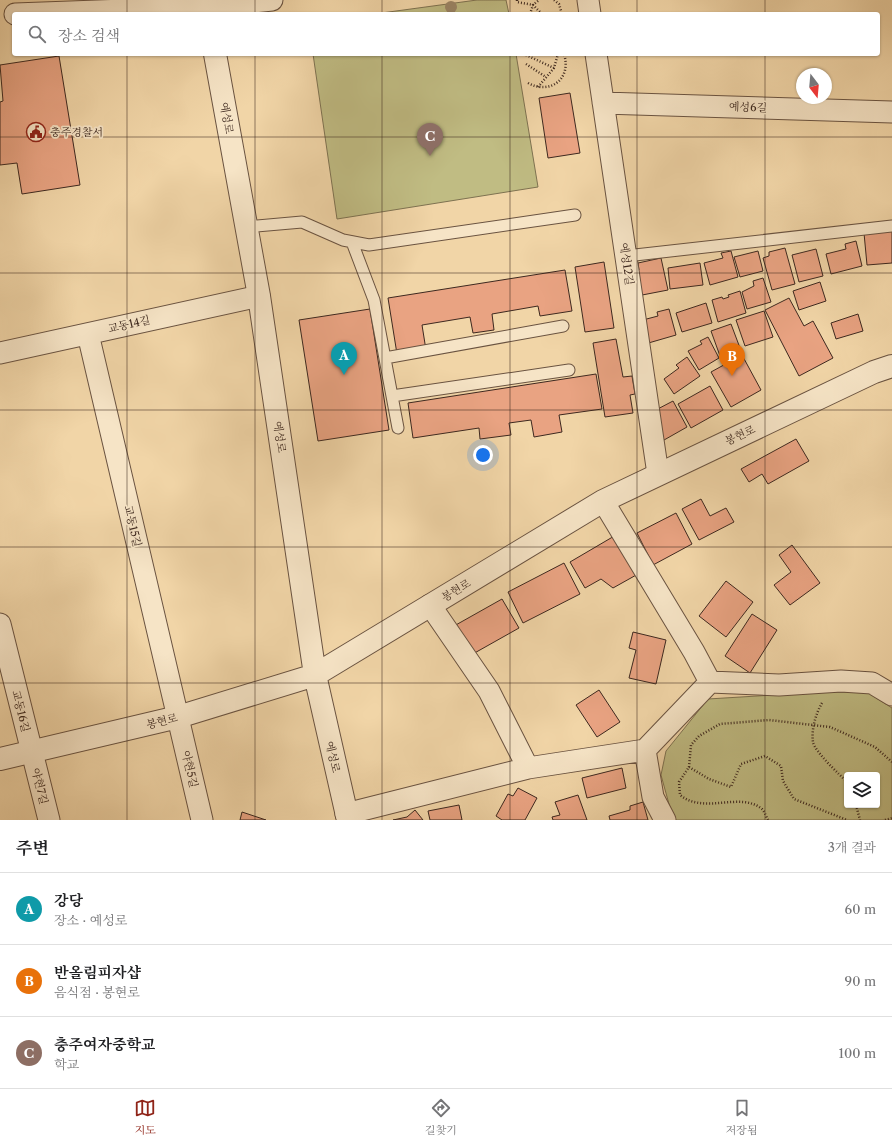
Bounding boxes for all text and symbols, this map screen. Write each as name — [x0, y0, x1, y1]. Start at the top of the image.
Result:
search box — [12, 12, 880, 56]
icon: search — [26, 23, 48, 45]
text: 장소 검색 — [58, 26, 120, 45]
north arrow — [796, 68, 832, 104]
street label: 예성6길 — [729, 99, 767, 115]
street label: 예성로 — [217, 101, 237, 135]
public building icon: 충주경찰서 — [25, 121, 47, 143]
pin: C — [417, 123, 443, 156]
place label: 충주경찰서 — [50, 125, 103, 139]
street label: 예성12길 — [617, 242, 637, 286]
street label: 교동14길 — [107, 312, 151, 336]
pin: A — [331, 342, 357, 375]
pin: B — [719, 343, 745, 376]
street label: 예성로 — [271, 420, 289, 454]
street label: 봉현로 — [723, 422, 758, 448]
your location — [473, 445, 493, 465]
street label: 교동15길 — [121, 504, 145, 548]
street label: 봉현로 — [439, 576, 474, 604]
street label: 교동16길 — [9, 688, 33, 734]
street label: 봉현로 — [145, 710, 180, 732]
street label: 예성로 — [323, 740, 343, 774]
street label: 야현5길 — [179, 749, 201, 789]
street label: 야현7길 — [29, 766, 51, 806]
map controls — [844, 772, 880, 808]
button: layers — [844, 772, 880, 808]
text: 주변 — [16, 838, 49, 858]
text: 3개 결과 — [828, 839, 876, 855]
text: 강당 — [54, 891, 83, 910]
text: A — [24, 901, 34, 917]
text: 60 m — [845, 901, 876, 917]
text: 장소 · 예성로 — [54, 912, 127, 928]
text: 반올림피자샵 — [54, 963, 141, 982]
text: B — [24, 973, 34, 989]
text: 90 m — [845, 973, 876, 989]
text: 음식점 · 봉현로 — [54, 984, 140, 1000]
text: 충주여자중학교 — [54, 1035, 155, 1054]
text: C — [24, 1045, 34, 1061]
text: 100 m — [838, 1045, 876, 1061]
text: 학교 — [54, 1056, 79, 1072]
tab: 지도 — [134, 1097, 156, 1137]
tab: 길찾기 — [425, 1097, 457, 1137]
tab: 저장됨 — [726, 1097, 758, 1137]

